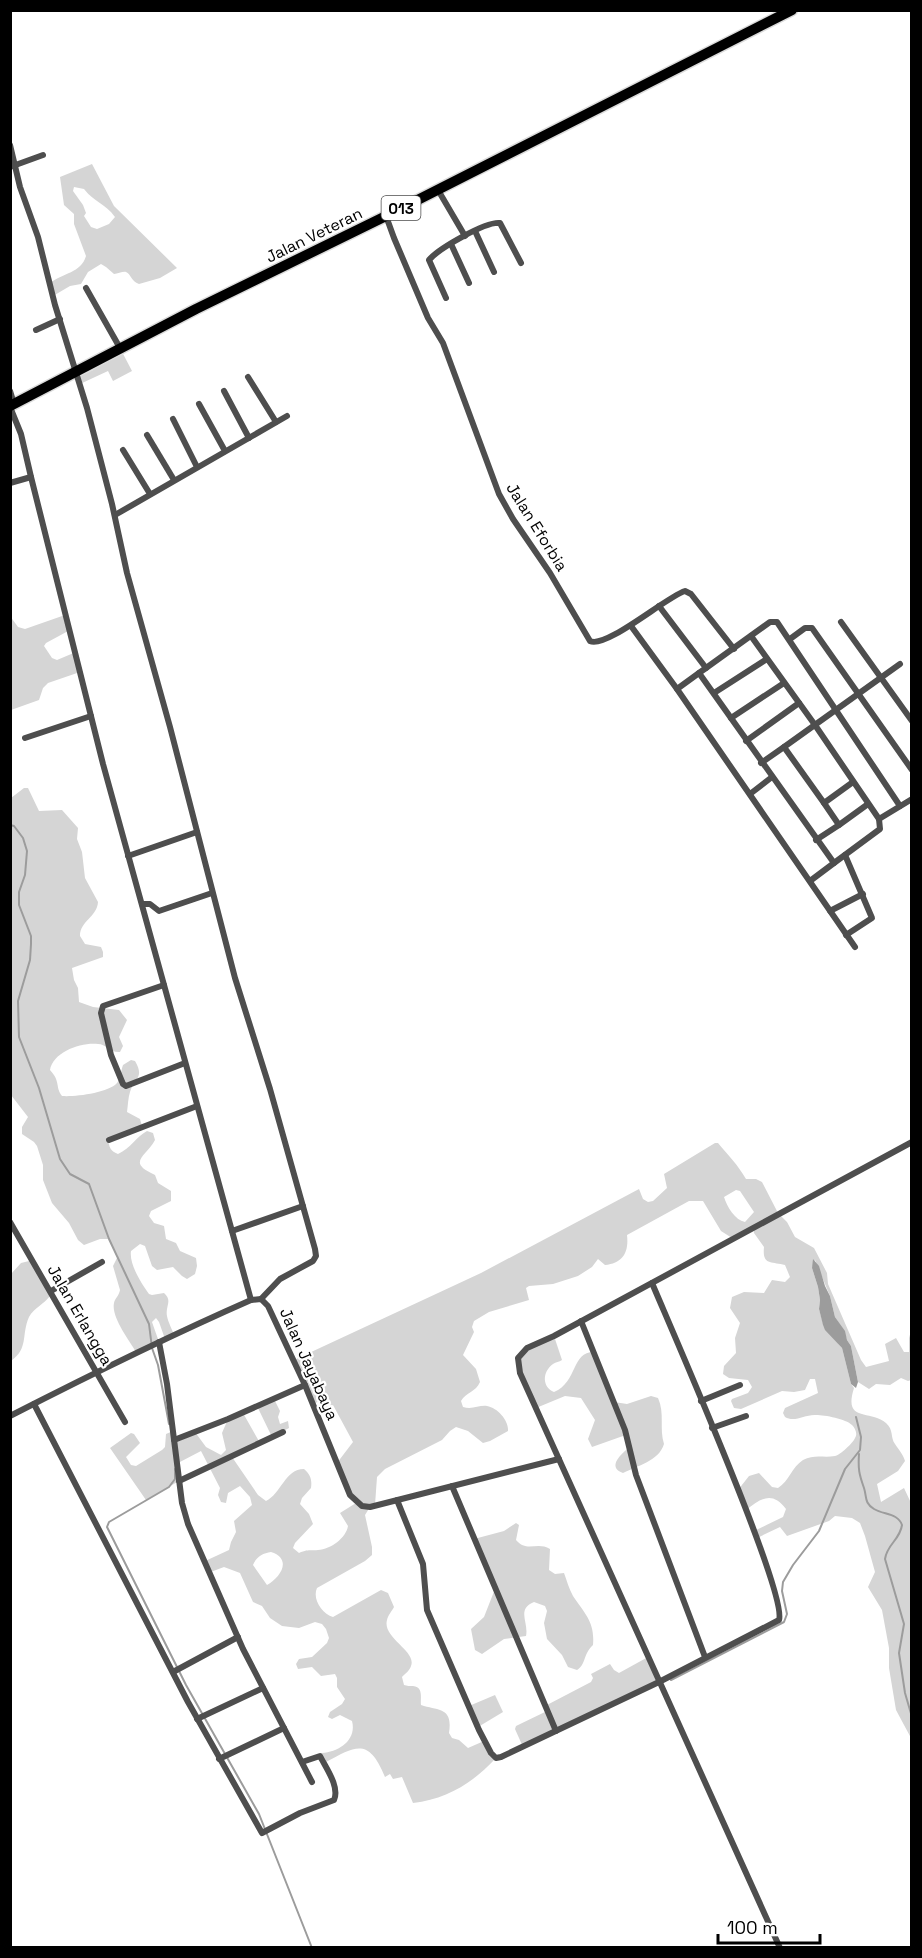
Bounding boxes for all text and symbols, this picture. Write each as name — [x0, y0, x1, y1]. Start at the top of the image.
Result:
road number: 013 — [382, 196, 420, 220]
street label: Jalan Veteran — [262, 203, 366, 267]
street label: Jalan Eforbia — [501, 479, 573, 575]
street label: Jalan Erlangga — [43, 1261, 117, 1369]
street label: Jalan Jayabaya — [275, 1305, 343, 1423]
scale bar — [718, 1907, 820, 1945]
text: 100 m — [727, 1916, 778, 1939]

